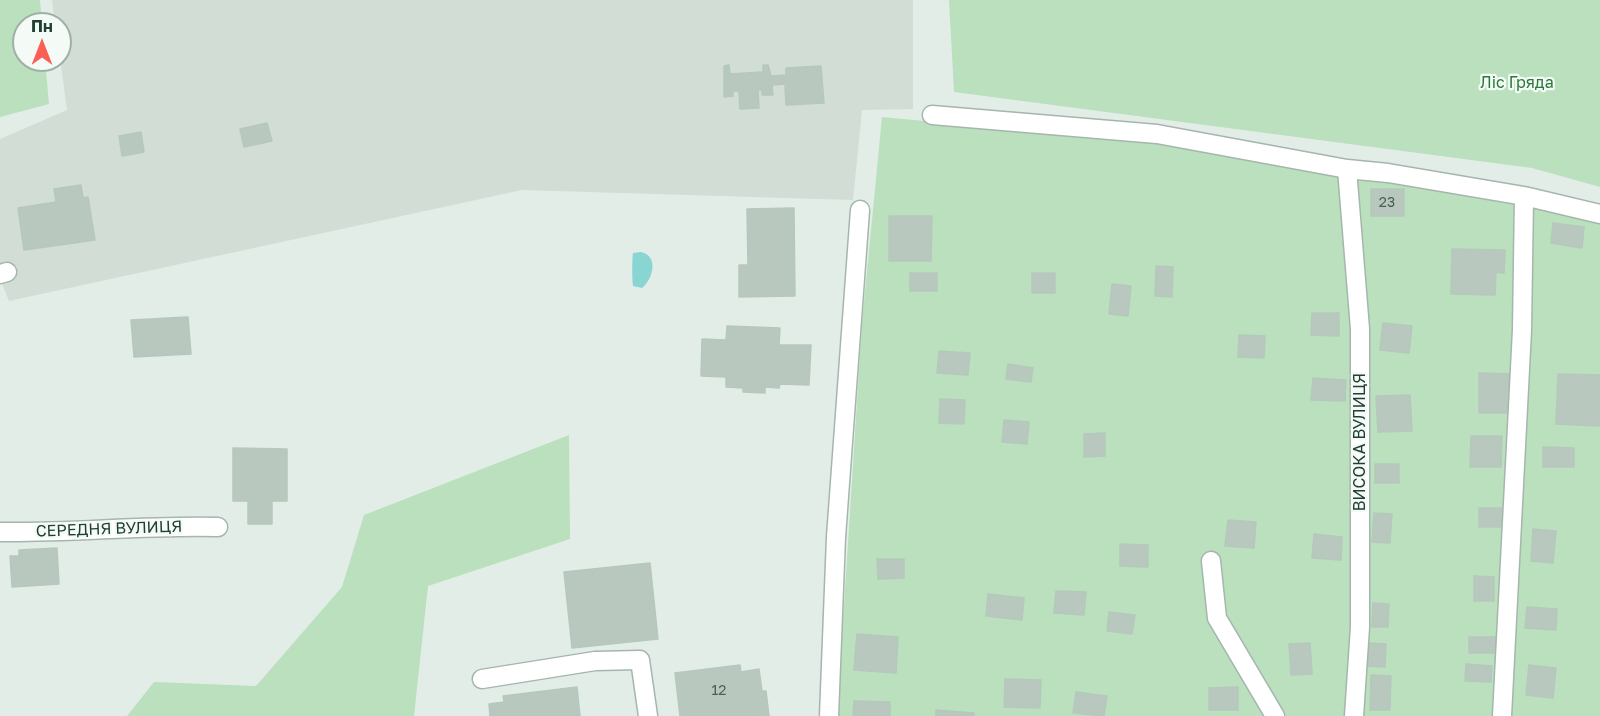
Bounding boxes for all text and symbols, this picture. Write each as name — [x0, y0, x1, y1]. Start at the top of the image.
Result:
north arrow — [12, 12, 72, 72]
text: Пн — [31, 16, 53, 36]
park label: Ліс Гряда — [1480, 73, 1554, 93]
house number: 23 — [1379, 195, 1395, 211]
street label: ВИСОКА ВУЛИЦЯ — [1350, 373, 1370, 511]
street label: СЕРЕДНЯ ВУЛИЦЯ — [35, 517, 183, 541]
house number: 12 — [712, 683, 726, 699]

